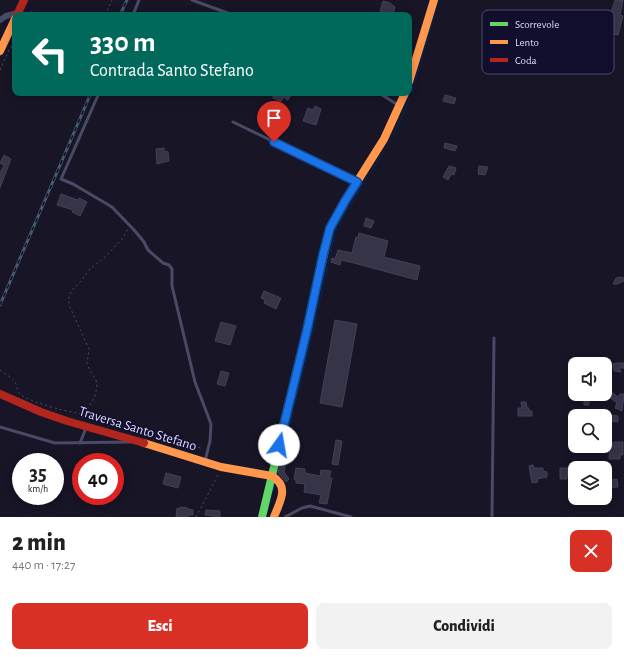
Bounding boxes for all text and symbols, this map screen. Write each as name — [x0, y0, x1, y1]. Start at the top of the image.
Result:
legend — [482, 10, 614, 74]
text: Scorrevole — [515, 19, 559, 30]
icon: left — [24, 28, 76, 80]
text: 330 m — [90, 29, 156, 57]
text: Lento — [515, 37, 539, 48]
text: Coda — [515, 55, 537, 66]
text: Contrada Santo Stefano — [90, 62, 254, 80]
pin — [257, 101, 291, 142]
icon: arrive — [263, 107, 285, 129]
map controls — [568, 357, 612, 505]
button: sound — [568, 357, 612, 401]
street label: Traversa Santo Stefano — [77, 404, 198, 454]
button: search — [568, 409, 612, 453]
position arrow — [258, 424, 300, 466]
speed limit sign: 40 — [72, 453, 124, 505]
button: layers — [568, 461, 612, 505]
text: 35 — [29, 464, 47, 484]
text: km/h — [28, 484, 48, 494]
button: close — [570, 530, 612, 572]
text: 2 min — [12, 531, 66, 555]
text: 440 m · 17:27 — [12, 559, 75, 572]
button: Esci — [12, 603, 308, 649]
button: Condividi — [316, 603, 612, 649]

